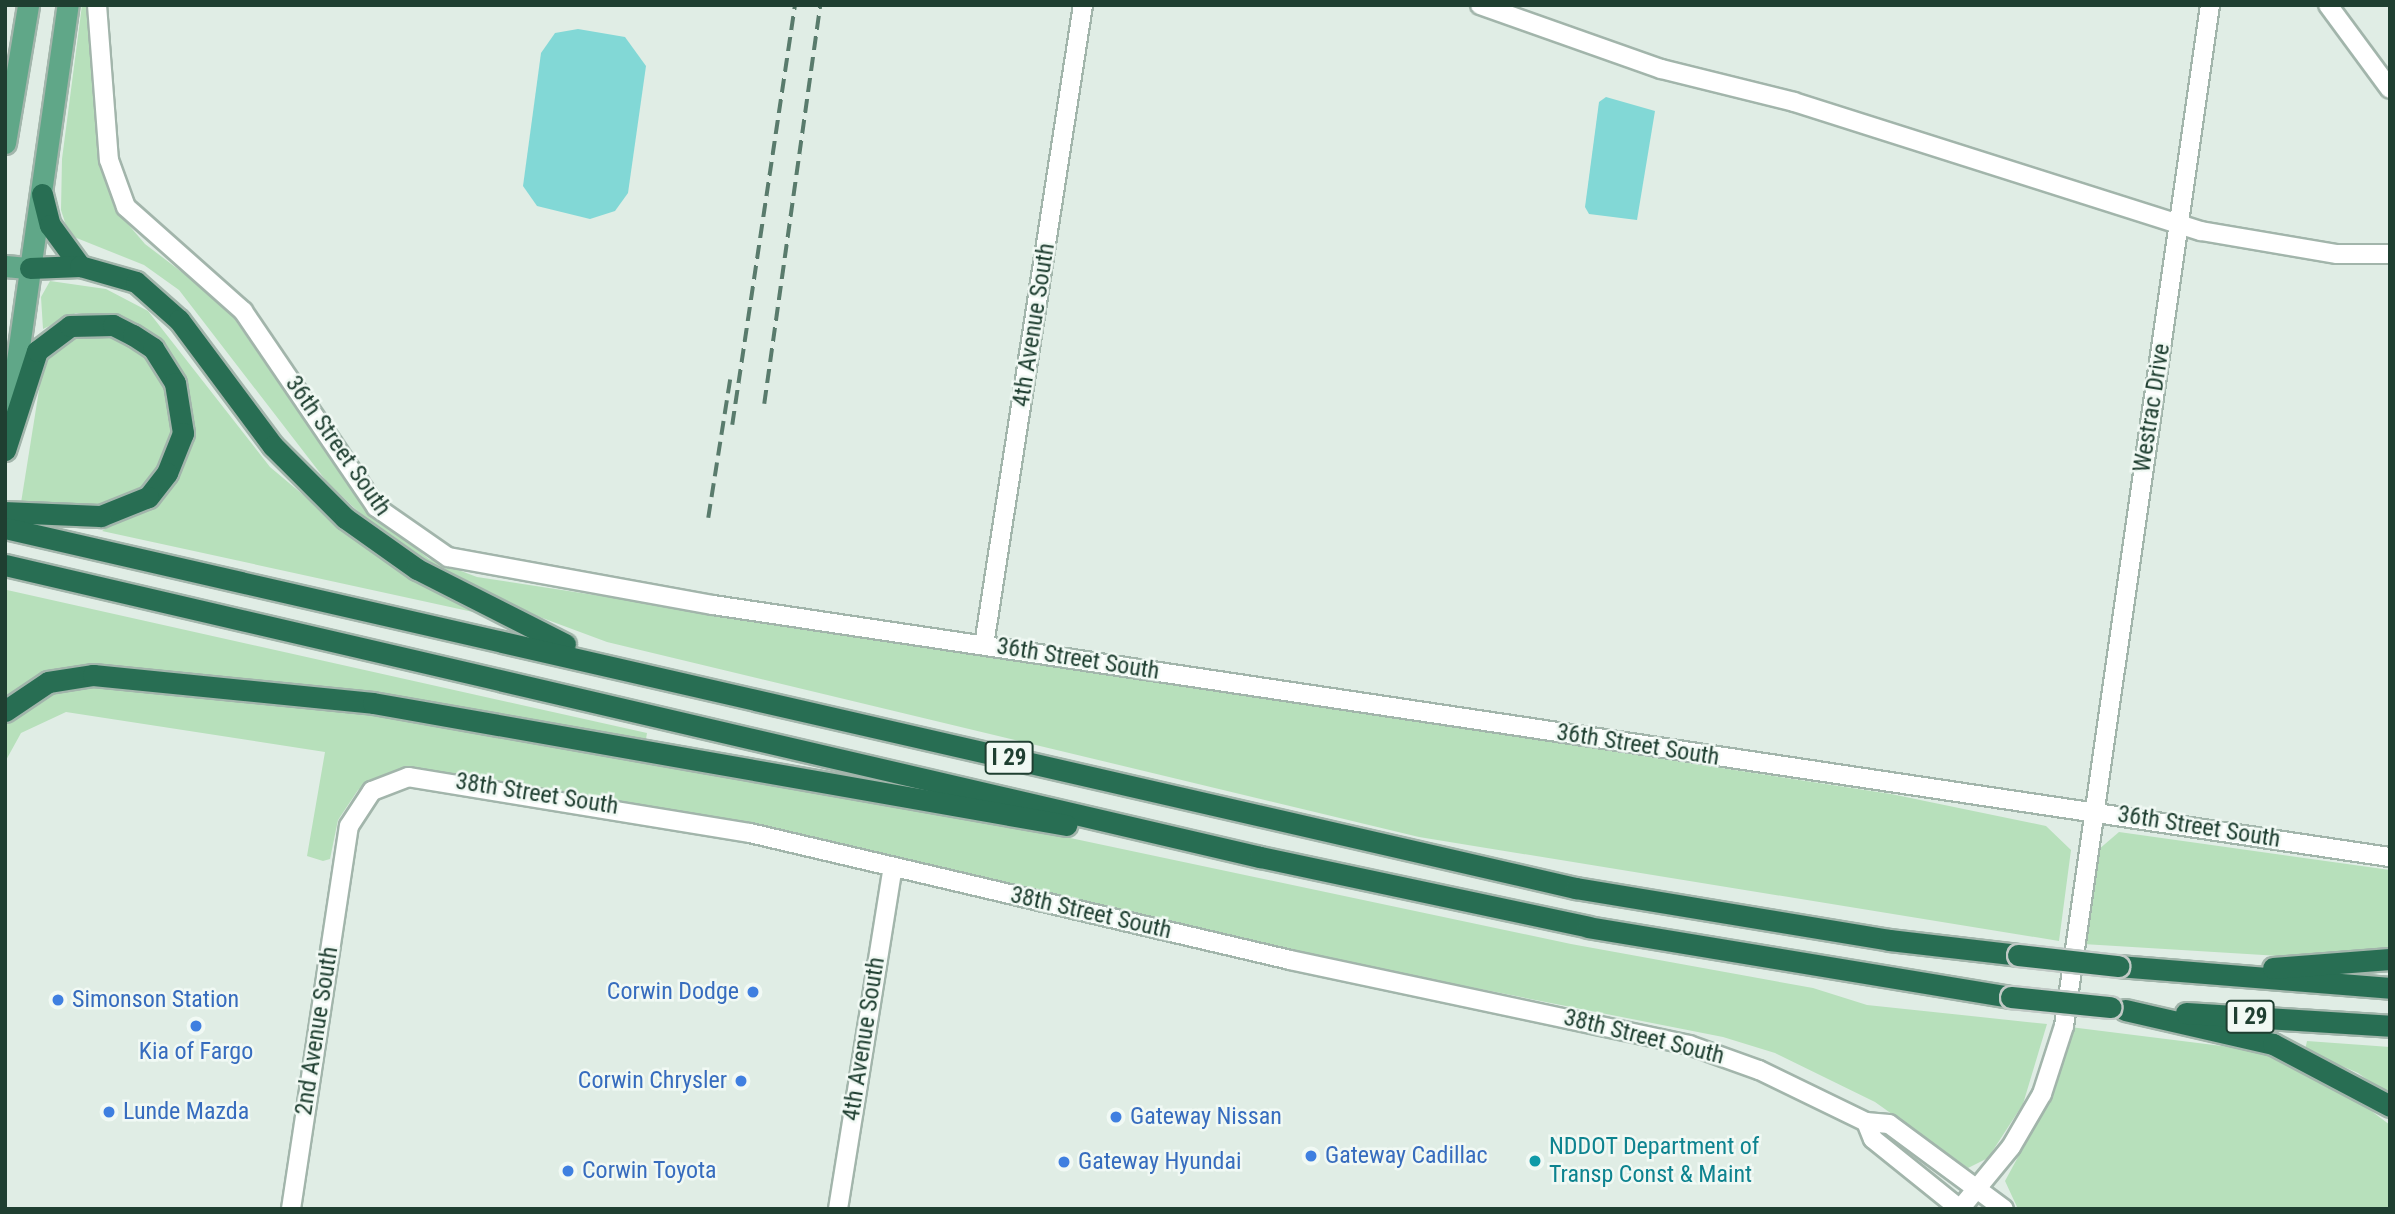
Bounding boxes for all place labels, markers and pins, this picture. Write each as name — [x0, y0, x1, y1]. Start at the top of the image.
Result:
place label: Corwin Dodge — [607, 978, 739, 1006]
marker: Corwin Dodge — [745, 984, 761, 1000]
place label: Simonson Station — [72, 986, 239, 1014]
marker: Simonson Station — [50, 992, 66, 1008]
marker: Kia of Fargo — [188, 1018, 204, 1034]
place label: Kia of Fargo — [139, 1038, 253, 1066]
place label: Corwin Chrysler — [578, 1067, 727, 1095]
marker: Corwin Chrysler — [733, 1073, 749, 1089]
place label: Lunde Mazda — [123, 1098, 249, 1126]
place label: Gateway Nissan — [1130, 1103, 1282, 1131]
marker: Lunde Mazda — [101, 1104, 117, 1120]
marker: Gateway Nissan — [1108, 1109, 1124, 1125]
place label: NDDOT Department of Transp Const & Maint — [1549, 1133, 1760, 1189]
place label: Gateway Cadillac — [1325, 1142, 1488, 1170]
place label: Gateway Hyundai — [1078, 1148, 1241, 1176]
marker: Gateway Cadillac — [1303, 1148, 1319, 1164]
marker: NDDOT Department of Transp Const & Maint — [1527, 1153, 1543, 1169]
marker: Gateway Hyundai — [1056, 1154, 1072, 1170]
place label: Corwin Toyota — [582, 1157, 717, 1185]
marker: Corwin Toyota — [560, 1163, 576, 1179]

